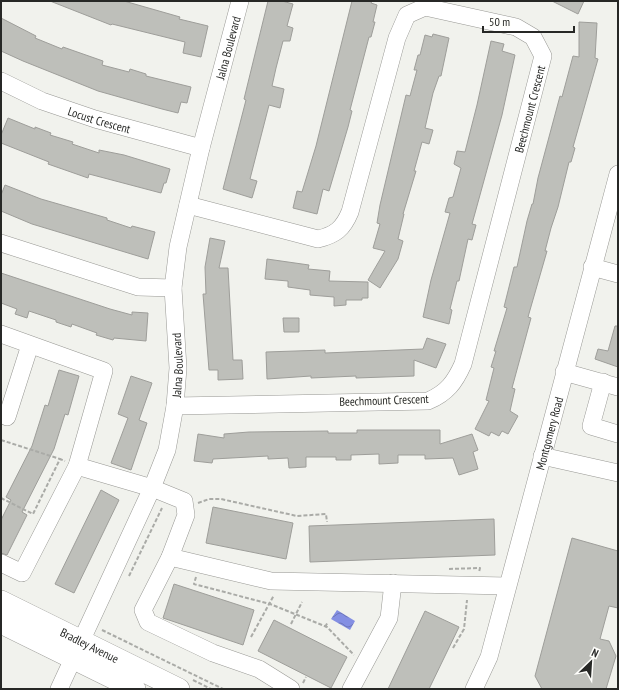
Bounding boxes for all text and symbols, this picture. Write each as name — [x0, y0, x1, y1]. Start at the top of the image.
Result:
scale bar — [483, 8, 574, 34]
text: 50 m — [489, 14, 510, 29]
street label: Jalna Boulevard — [212, 15, 243, 82]
street label: Beechmount Crescent — [511, 63, 548, 154]
street label: Locust Crescent — [66, 103, 133, 136]
street label: Jalna Boulevard — [168, 332, 186, 399]
street label: Beechmount Crescent — [339, 391, 430, 409]
street label: Montgomery Road — [532, 395, 566, 471]
street label: Bradley Avenue — [58, 624, 121, 666]
north arrow — [571, 642, 611, 682]
text: N — [590, 645, 601, 661]

